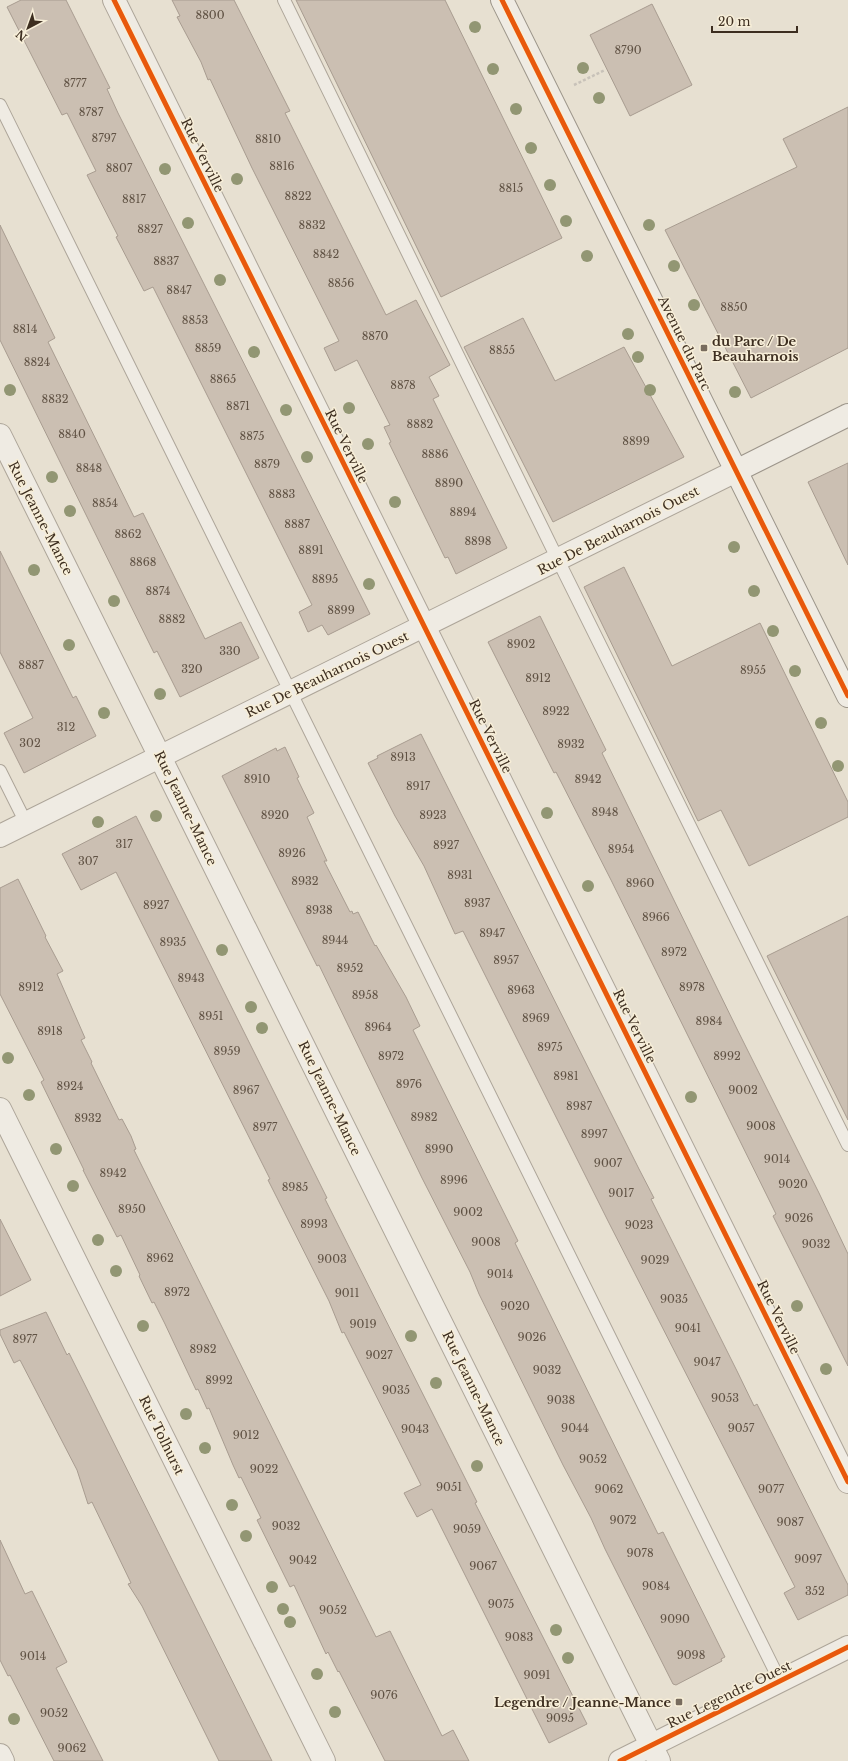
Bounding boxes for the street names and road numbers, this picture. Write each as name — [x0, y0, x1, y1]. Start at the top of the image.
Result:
street label: Rue Verville — [177, 115, 228, 195]
street label: Avenue du Parc — [654, 292, 715, 393]
street label: Rue Verville — [321, 406, 372, 486]
street label: Rue Jeanne-Mance — [4, 458, 77, 578]
street label: Rue De Beauharnois Ouest — [534, 482, 702, 579]
street label: Rue De Beauharnois Ouest — [243, 627, 412, 721]
street label: Rue Verville — [465, 696, 516, 776]
street label: Rue Jeanne-Mance — [150, 748, 221, 868]
street label: Rue Verville — [609, 986, 660, 1066]
street label: Rue Jeanne-Mance — [294, 1038, 365, 1158]
street label: Rue Verville — [753, 1277, 804, 1357]
street label: Rue Jeanne-Mance — [438, 1328, 509, 1448]
street label: Rue Tolhurst — [135, 1393, 188, 1478]
street label: Rue Legendre Ouest — [664, 1657, 794, 1732]

